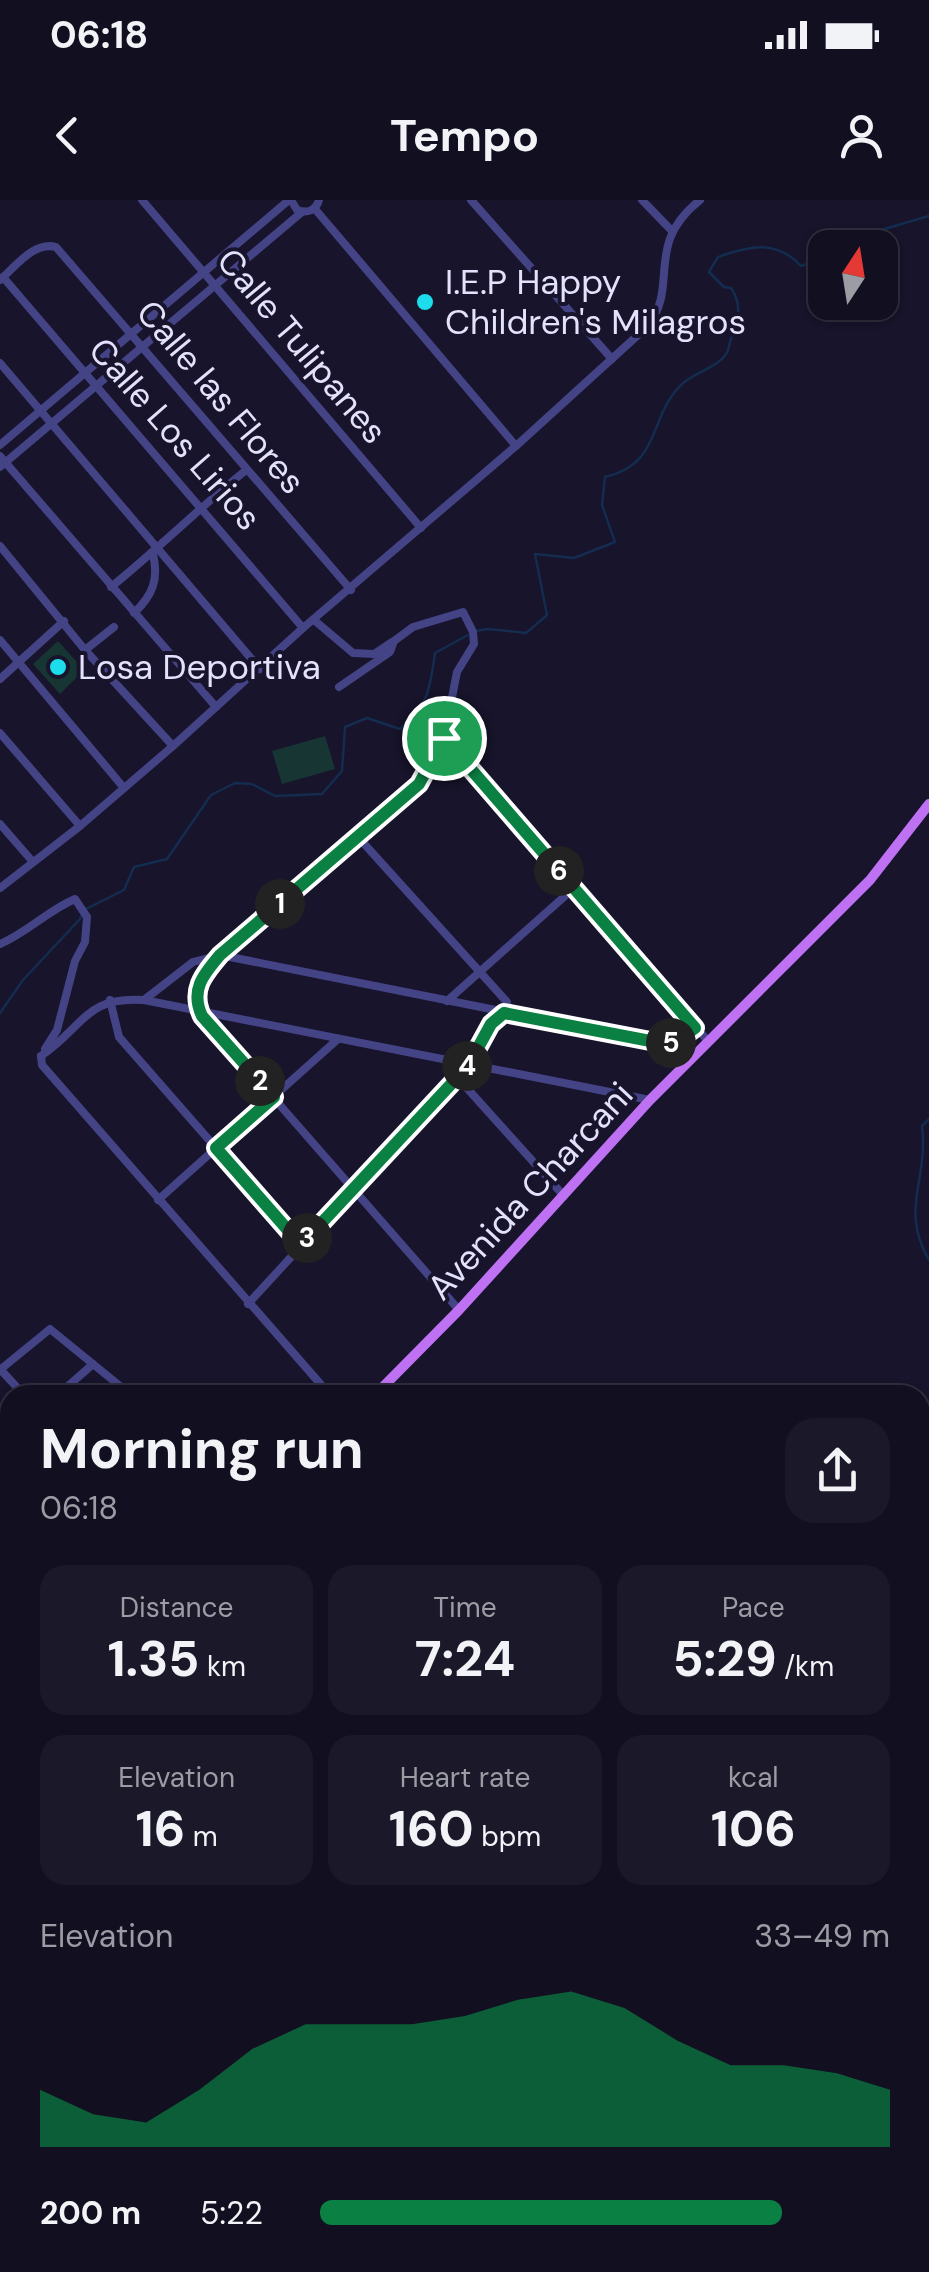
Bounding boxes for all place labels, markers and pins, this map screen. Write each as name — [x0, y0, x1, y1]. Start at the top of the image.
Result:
place label: I.E.P Happy Children's Milagros — [445, 259, 746, 345]
marker: I.E.P Happy Children's Milagros — [414, 291, 436, 313]
place label: Losa Deportiva — [78, 644, 321, 690]
marker: Losa Deportiva — [47, 656, 69, 678]
pin — [402, 696, 487, 781]
pin: 6 — [534, 846, 584, 896]
pin: 1 — [255, 879, 305, 929]
pin: 5 — [646, 1018, 696, 1068]
pin: 4 — [442, 1041, 492, 1091]
pin: 2 — [235, 1056, 285, 1106]
pin: 3 — [282, 1213, 332, 1263]

